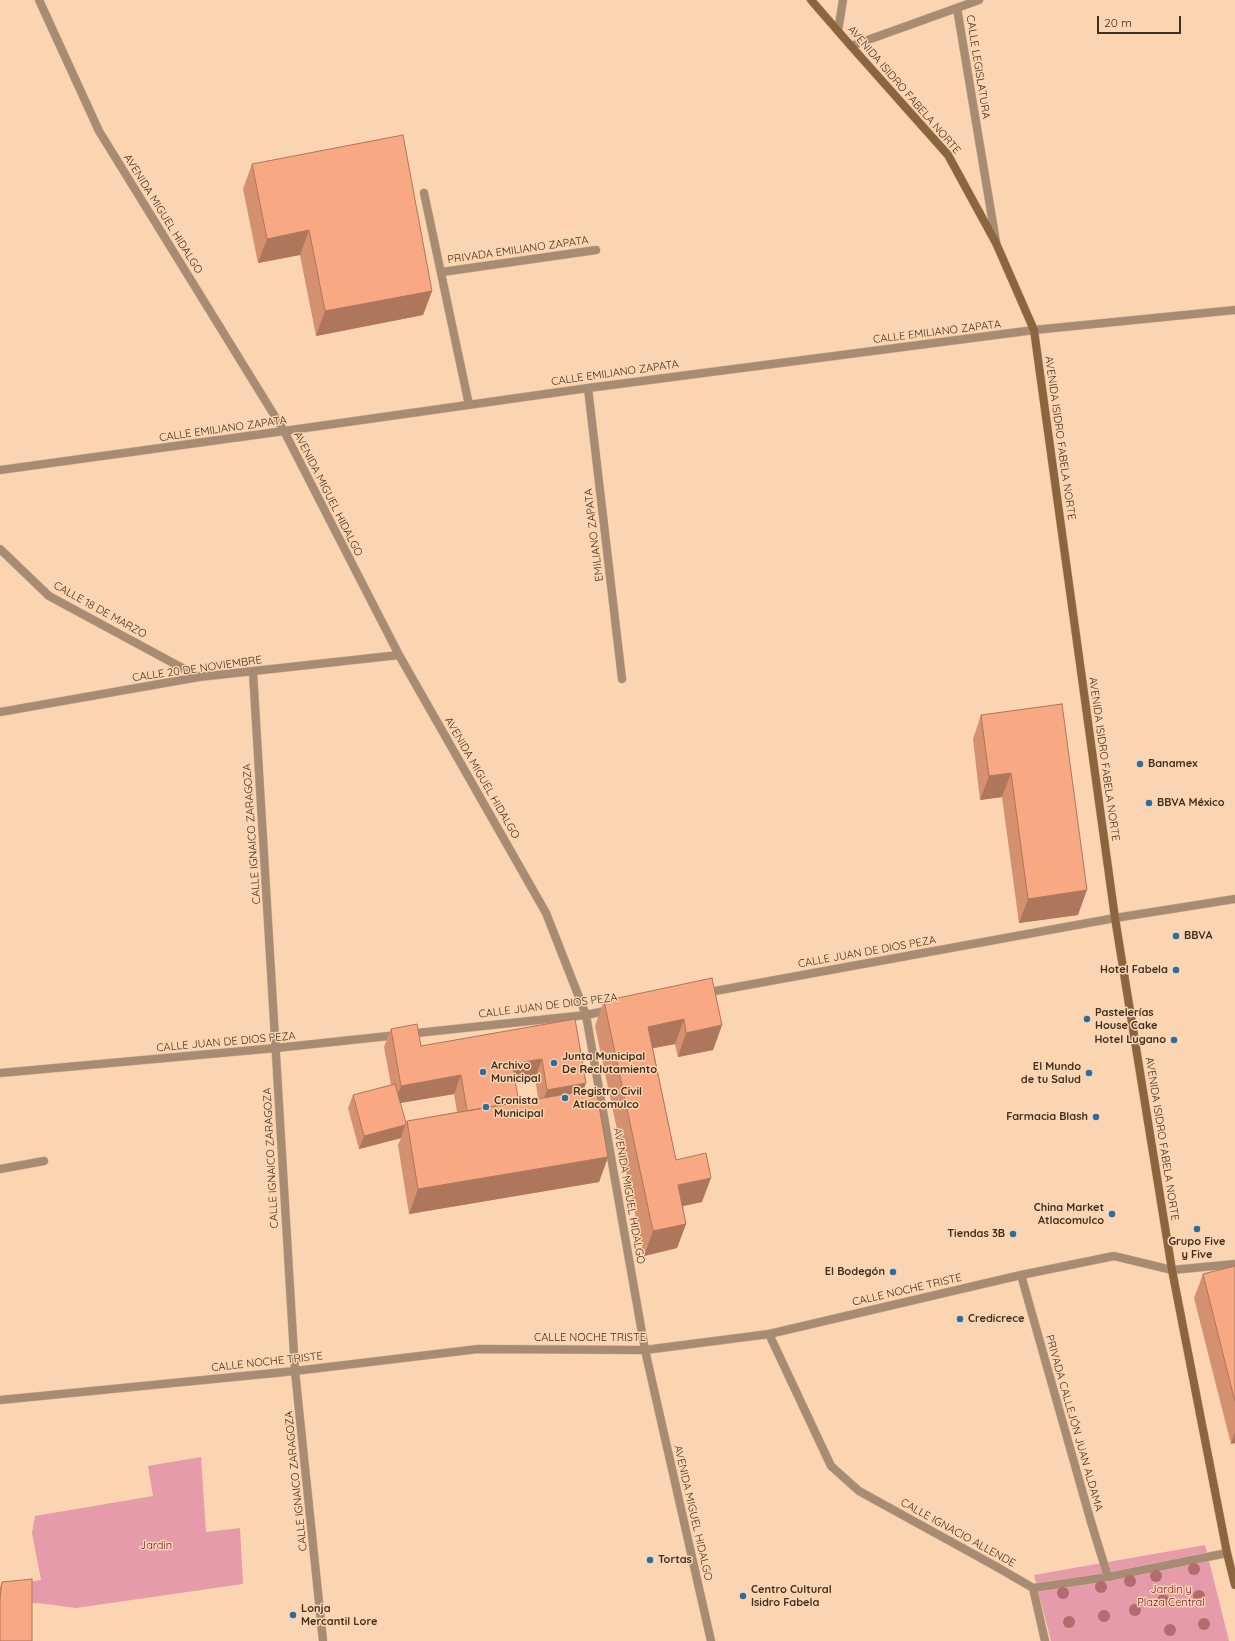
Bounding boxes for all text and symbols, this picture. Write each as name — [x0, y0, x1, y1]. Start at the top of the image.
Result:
scale bar — [1099, 8, 1183, 34]
street label: CALLE LEGISLATURA — [963, 14, 993, 120]
text: 20 m — [1104, 15, 1132, 30]
street label: AVENIDA ISIDRO FABELA NORTE — [845, 23, 963, 157]
street label: AVENIDA MIGUEL HIDALGO — [121, 152, 205, 276]
street label: PRIVADA EMILIANO ZAPATA — [447, 234, 589, 266]
street label: CALLE EMILIANO ZAPATA — [872, 318, 1002, 346]
street label: AVENIDA ISIDRO FABELA NORTE — [1042, 355, 1078, 521]
street label: CALLE EMILIANO ZAPATA — [550, 358, 680, 388]
street label: CALLE EMILIANO ZAPATA — [158, 414, 288, 444]
street label: AVENIDA MIGUEL HIDALGO — [291, 429, 365, 559]
street label: EMILIANO ZAPATA — [582, 488, 606, 582]
street label: CALLE 18 DE MARZO — [51, 579, 149, 641]
street label: CALLE 20 DE NOVIEMBRE — [131, 653, 263, 685]
street label: AVENIDA ISIDRO FABELA NORTE — [1086, 676, 1122, 842]
street label: AVENIDA MIGUEL HIDALGO — [442, 715, 522, 841]
place label: Banamex — [1148, 757, 1198, 771]
marker: Banamex — [1135, 759, 1145, 769]
street label: CALLE IGNAICO ZARAGOZA — [241, 763, 263, 905]
place label: BBVA México — [1157, 796, 1225, 810]
marker: BBVA México — [1144, 798, 1154, 808]
place label: BBVA — [1184, 929, 1212, 943]
marker: BBVA — [1171, 931, 1181, 941]
street label: CALLE JUAN DE DIOS PEZA — [797, 933, 937, 971]
place label: Hotel Fabela — [1100, 963, 1168, 977]
marker: Hotel Fabela — [1171, 965, 1181, 975]
street label: CALLE JUAN DE DIOS PEZA — [478, 991, 618, 1021]
place label: Pastelerías House Cake — [1095, 1006, 1157, 1032]
marker: Pastelerías House Cake — [1082, 1014, 1092, 1024]
street label: CALLE JUAN DE DIOS PEZA — [156, 1029, 296, 1055]
place label: Hotel Lugano — [1094, 1033, 1166, 1047]
marker: Hotel Lugano — [1169, 1035, 1179, 1045]
place label: Junta Municipal De Reclutamiento — [562, 1050, 657, 1076]
street label: AVENIDA ISIDRO FABELA NORTE — [1143, 1056, 1181, 1222]
marker: Junta Municipal De Reclutamiento — [549, 1058, 559, 1068]
place label: Archivo Municipal — [491, 1059, 541, 1085]
place label: El Mundo de tu Salud — [1021, 1060, 1081, 1086]
marker: Archivo Municipal — [478, 1067, 488, 1077]
marker: El Mundo de tu Salud — [1084, 1068, 1094, 1078]
place label: Registro Civil Atlacomulco — [573, 1085, 642, 1111]
street label: CALLE IGNAICO ZARAGOZA — [261, 1087, 281, 1229]
marker: Registro Civil Atlacomulco — [560, 1093, 570, 1103]
place label: Cronista Municipal — [494, 1094, 544, 1120]
marker: Cronista Municipal — [481, 1102, 491, 1112]
place label: Farmacia Blash — [1006, 1110, 1088, 1124]
marker: Farmacia Blash — [1091, 1112, 1101, 1122]
street label: AVENIDA MIGUEL HIDALGO — [610, 1127, 648, 1265]
place label: China Market Atlacomulco — [1034, 1201, 1104, 1227]
marker: China Market Atlacomulco — [1107, 1209, 1117, 1219]
marker: Grupo Five y Five — [1192, 1224, 1202, 1234]
place label: Tiendas 3B — [947, 1227, 1005, 1241]
marker: Tiendas 3B — [1008, 1229, 1018, 1239]
place label: Grupo Five y Five — [1168, 1235, 1226, 1261]
place label: El Bodegón — [825, 1265, 885, 1279]
marker: El Bodegón — [888, 1267, 898, 1277]
street label: CALLE NOCHE TRISTE — [851, 1271, 963, 1309]
place label: Credicrece — [968, 1312, 1024, 1326]
marker: Credicrece — [955, 1314, 965, 1324]
street label: CALLE NOCHE TRISTE — [534, 1331, 646, 1345]
street label: PRIVADA CALLEJÓN JUAN ALDAMA — [1042, 1333, 1106, 1513]
street label: CALLE NOCHE TRISTE — [211, 1350, 323, 1374]
street label: CALLE IGNAICO ZARAGOZA — [282, 1410, 310, 1552]
street label: AVENIDA MIGUEL HIDALGO — [671, 1444, 715, 1582]
street label: CALLE IGNACIO ALLENDE — [898, 1496, 1018, 1570]
park label: Jardin — [140, 1539, 172, 1553]
place label: Tortas — [658, 1553, 692, 1567]
marker: Tortas — [645, 1555, 655, 1565]
place label: Centro Cultural Isidro Fabela — [751, 1583, 832, 1609]
park label: Jardin y Plaza Central — [1137, 1583, 1205, 1609]
marker: Centro Cultural Isidro Fabela — [738, 1591, 748, 1601]
place label: Lonja Mercantil Lore — [301, 1602, 377, 1628]
marker: Lonja Mercantil Lore — [288, 1610, 298, 1620]

